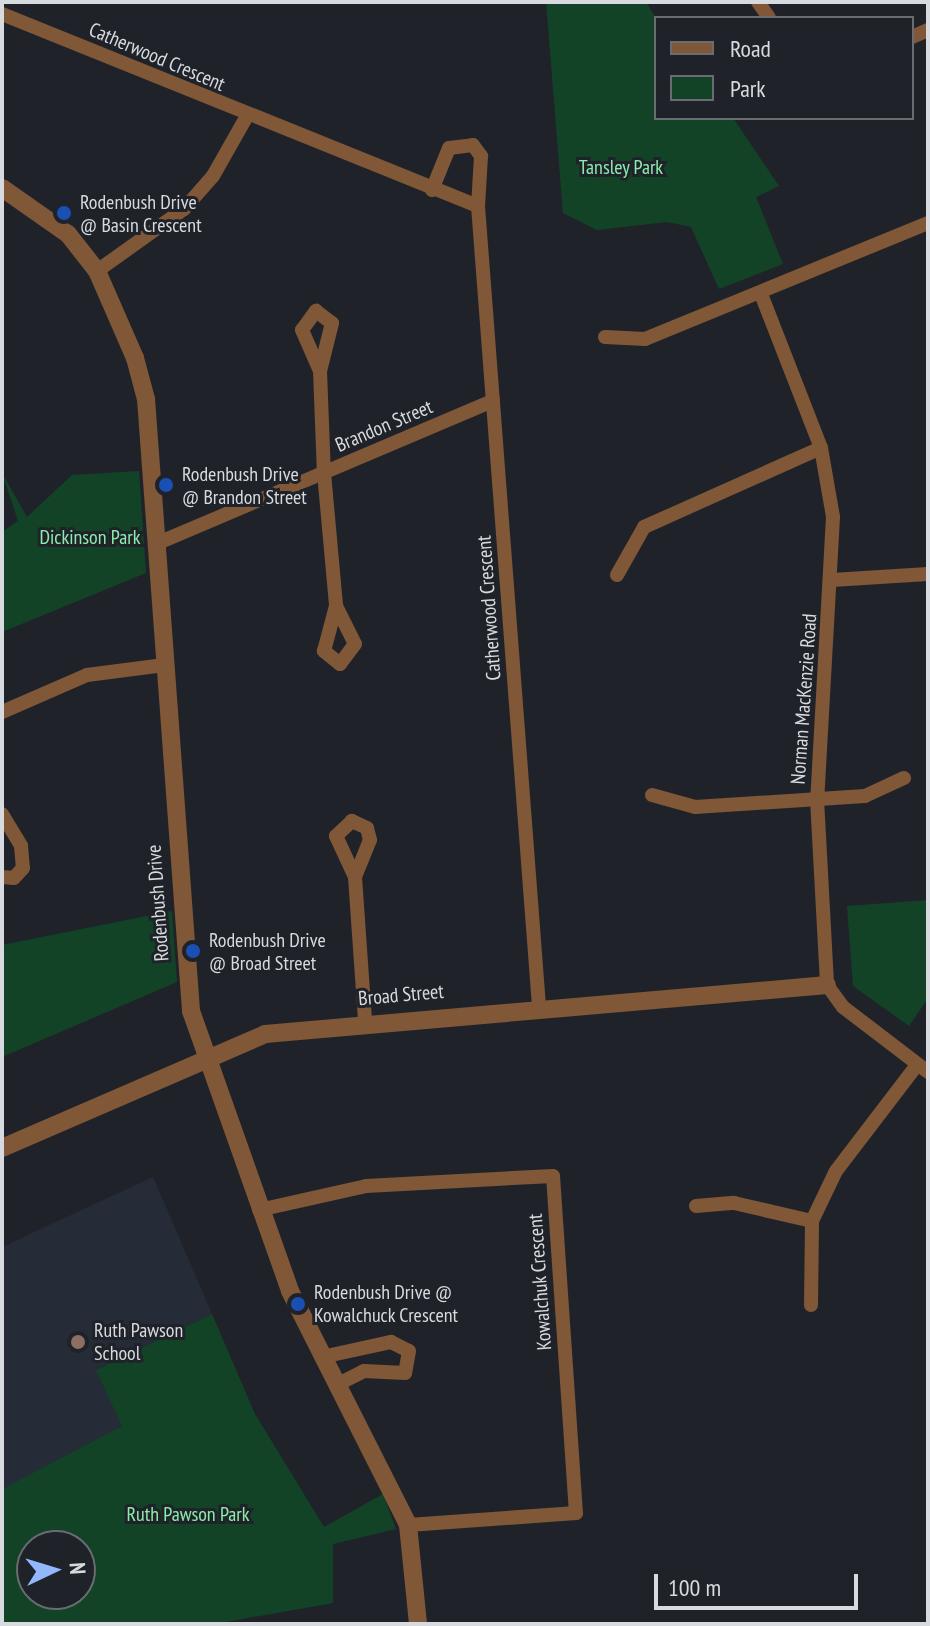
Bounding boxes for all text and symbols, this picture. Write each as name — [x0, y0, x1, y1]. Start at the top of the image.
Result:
legend — [654, 16, 914, 120]
street label: Catherwood Crescent — [85, 18, 229, 96]
text: Road — [730, 33, 771, 64]
text: Park — [730, 73, 766, 104]
park label: Tansley Park — [579, 155, 663, 179]
place label: Rodenbush Drive @ Basin Crescent — [80, 190, 202, 237]
marker: Rodenbush Drive @ Basin Crescent — [55, 204, 73, 222]
street label: Brandon Street — [332, 395, 436, 457]
place label: Rodenbush Drive @ Brandon Street — [182, 462, 307, 509]
marker: Rodenbush Drive @ Brandon Street — [157, 476, 175, 494]
park label: Dickinson Park — [40, 525, 140, 549]
street label: Catherwood Crescent — [472, 535, 506, 681]
street label: Norman MacKenzie Road — [786, 613, 822, 785]
street label: Rodenbush Drive — [142, 844, 174, 962]
place label: Rodenbush Drive @ Broad Street — [209, 928, 326, 975]
marker: Rodenbush Drive @ Broad Street — [184, 942, 202, 960]
street label: Broad Street — [357, 979, 445, 1011]
street label: Kowalchuk Crescent — [523, 1213, 557, 1351]
place label: Rodenbush Drive @ Kowalchuck Crescent — [314, 1280, 458, 1327]
marker: Rodenbush Drive @ Kowalchuck Crescent — [289, 1295, 307, 1313]
place label: Ruth Pawson School — [94, 1318, 183, 1365]
marker: Ruth Pawson School — [69, 1333, 87, 1351]
park label: Ruth Pawson Park — [126, 1502, 250, 1526]
north arrow — [16, 1530, 96, 1610]
scale bar — [658, 1558, 862, 1608]
text: N — [64, 1562, 92, 1575]
text: 100 m — [668, 1572, 721, 1603]

